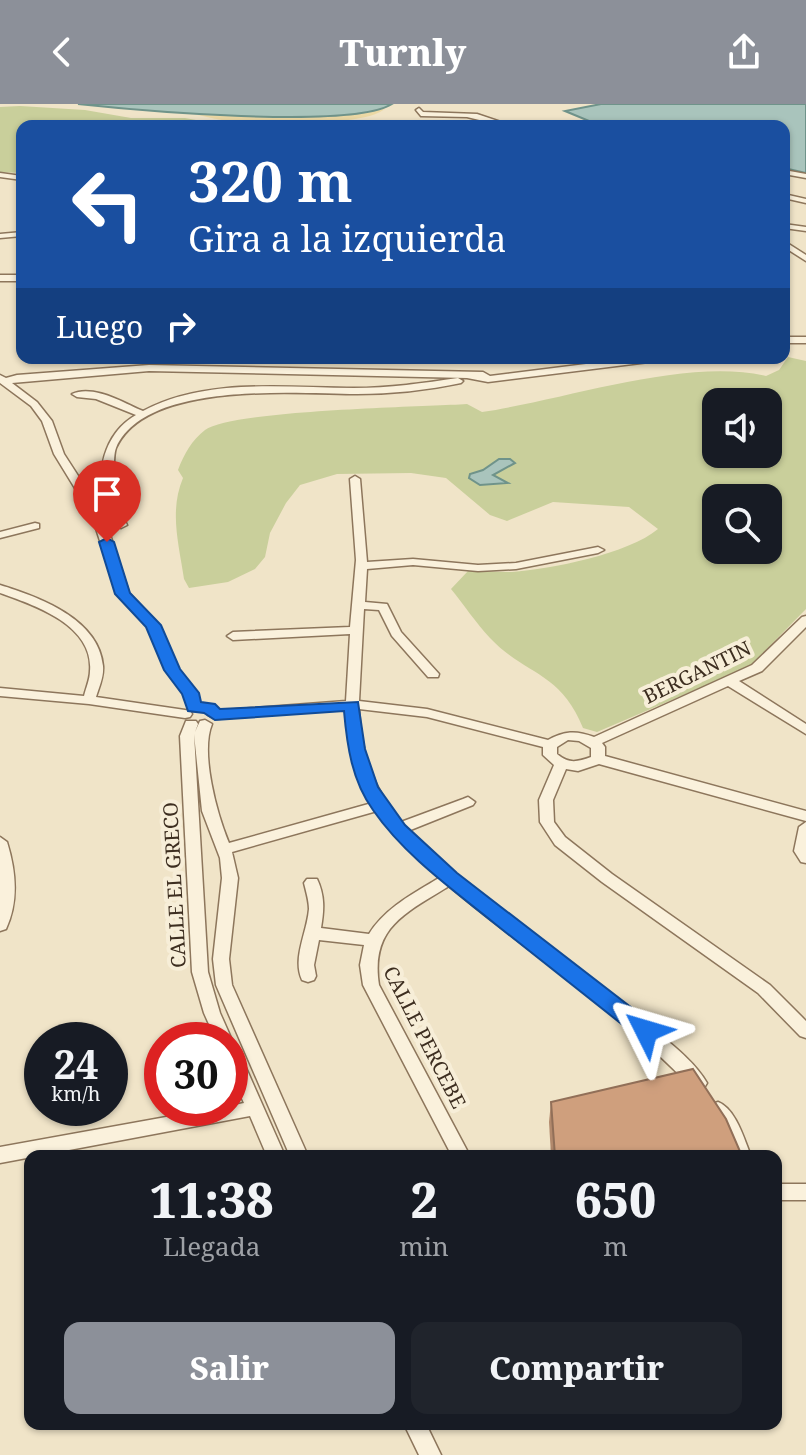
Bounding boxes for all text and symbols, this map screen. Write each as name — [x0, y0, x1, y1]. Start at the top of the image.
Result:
text: Turnly — [340, 28, 466, 77]
icon: back — [40, 30, 84, 74]
icon: share — [722, 30, 766, 74]
text: 320 m — [188, 142, 353, 218]
icon: left — [56, 152, 160, 256]
text: Gira a la izquierda — [188, 214, 507, 263]
icon: right — [159, 304, 203, 348]
text: Luego — [56, 306, 143, 347]
map controls — [702, 388, 782, 564]
button: sound — [702, 388, 782, 468]
pin — [73, 460, 141, 542]
icon: arrive — [85, 472, 129, 516]
button: search — [702, 484, 782, 564]
street label: BERGANTIN — [639, 634, 755, 710]
street label: CALLE EL GRECO — [156, 801, 192, 969]
street label: CALLE PERCEBE — [377, 961, 473, 1113]
position arrow — [604, 989, 688, 1073]
speed limit sign: 30 — [144, 1022, 248, 1126]
text: 24 — [53, 1036, 99, 1091]
text: km/h — [51, 1080, 101, 1107]
text: 11:38 — [150, 1167, 274, 1232]
text: 2 — [410, 1167, 438, 1232]
text: 650 — [575, 1167, 656, 1232]
text: Llegada — [163, 1228, 260, 1264]
text: min — [399, 1228, 449, 1264]
text: m — [603, 1228, 628, 1264]
button: Salir — [64, 1322, 395, 1414]
button: Compartir — [411, 1322, 742, 1414]

